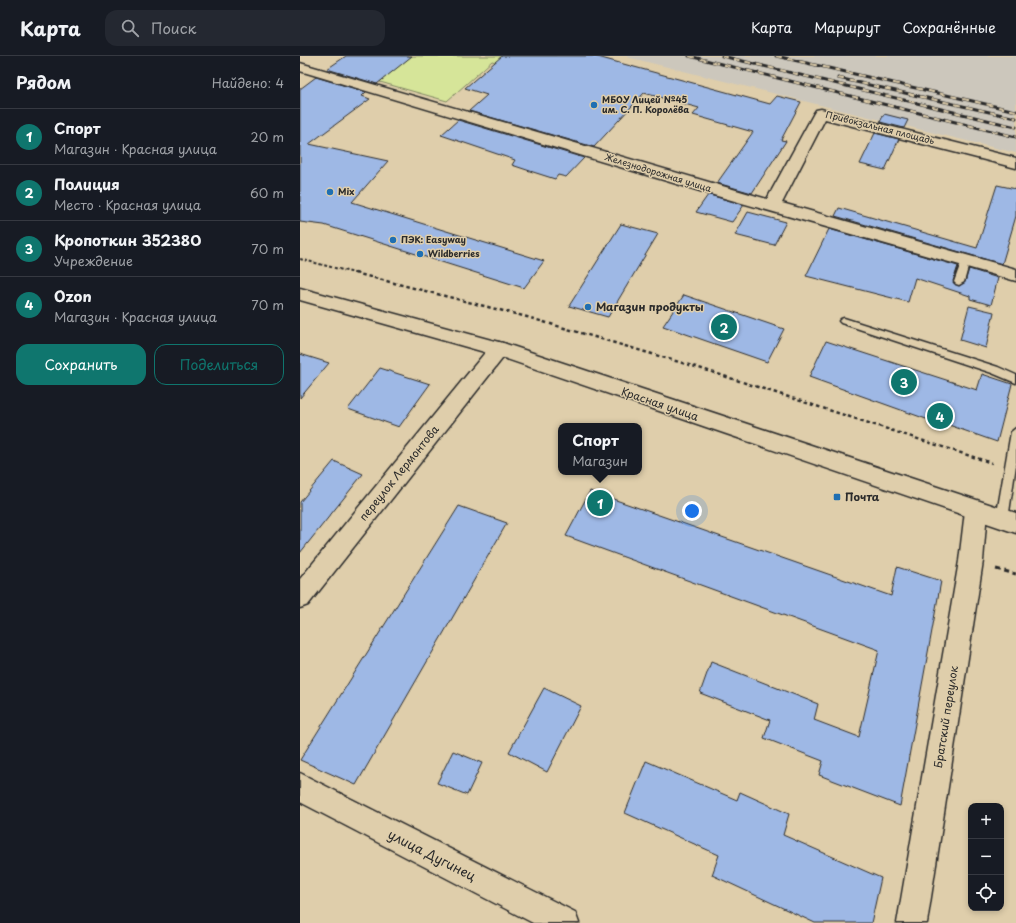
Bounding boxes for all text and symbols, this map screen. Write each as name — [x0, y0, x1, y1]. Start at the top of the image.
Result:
search box — [105, 10, 385, 46]
text: Карта — [20, 14, 81, 42]
text: Поиск — [151, 16, 196, 39]
icon: search — [119, 17, 141, 39]
text: Карта — [751, 17, 792, 38]
text: Маршрут — [814, 17, 880, 38]
text: Сохранённые — [902, 17, 996, 38]
text: Рядом — [16, 69, 71, 95]
text: Найдено: 4 — [212, 73, 284, 92]
place label: МБОУ Лицей №45 им. С. П. Королёва — [602, 92, 689, 116]
marker: МБОУ Лицей №45 им. С. П. Королёва — [589, 100, 599, 110]
street label: Привокзальная площадь — [824, 107, 936, 147]
text: Спорт — [54, 116, 101, 139]
text: 1 — [26, 127, 32, 146]
text: 20 m — [250, 127, 284, 146]
text: Магазин · Красная улица — [54, 139, 217, 158]
street label: Железнодорожная улица — [603, 149, 714, 195]
text: Полиция — [54, 172, 120, 195]
text: 2 — [24, 183, 34, 202]
text: 60 m — [250, 183, 284, 202]
place label: Mix — [338, 184, 354, 198]
marker: Mix — [325, 187, 335, 197]
text: Место · Красная улица — [54, 195, 201, 214]
text: Кропоткин 352380 — [54, 228, 201, 251]
place label: ПЭК: Easyway — [401, 232, 466, 246]
marker: ПЭК: Easyway — [388, 235, 398, 245]
text: 3 — [25, 239, 33, 258]
text: 70 m — [251, 239, 284, 258]
place label: Wildberries — [428, 246, 480, 260]
marker: Wildberries — [415, 249, 425, 259]
text: Учреждение — [54, 251, 133, 270]
text: Ozon — [54, 284, 92, 307]
text: 4 — [25, 295, 33, 314]
text: 70 m — [251, 295, 284, 314]
place label: Магазин продукты — [596, 298, 704, 315]
marker: Магазин продукты — [583, 302, 593, 312]
text: Магазин · Красная улица — [54, 307, 217, 326]
pin: 2 — [711, 312, 737, 342]
button: Сохранить — [16, 344, 146, 385]
button: Поделиться — [154, 344, 284, 385]
pin: 3 — [891, 367, 917, 397]
street label: Красная улица — [619, 382, 701, 425]
pin: 4 — [927, 401, 953, 431]
street label: переулок Лермонтова — [355, 421, 443, 524]
popup — [558, 423, 642, 475]
text: Спорт — [572, 428, 619, 451]
text: Магазин — [572, 451, 628, 470]
pin: 1 — [587, 488, 613, 518]
place label: Почта — [845, 488, 880, 505]
marker: Почта — [832, 492, 842, 502]
your location — [682, 501, 702, 521]
street label: Братский переулок — [929, 664, 962, 769]
map controls — [968, 803, 1004, 911]
button: + — [968, 803, 1004, 839]
street label: улица Дугинец — [385, 824, 480, 885]
button: − — [968, 839, 1004, 875]
button: locate — [968, 875, 1004, 911]

